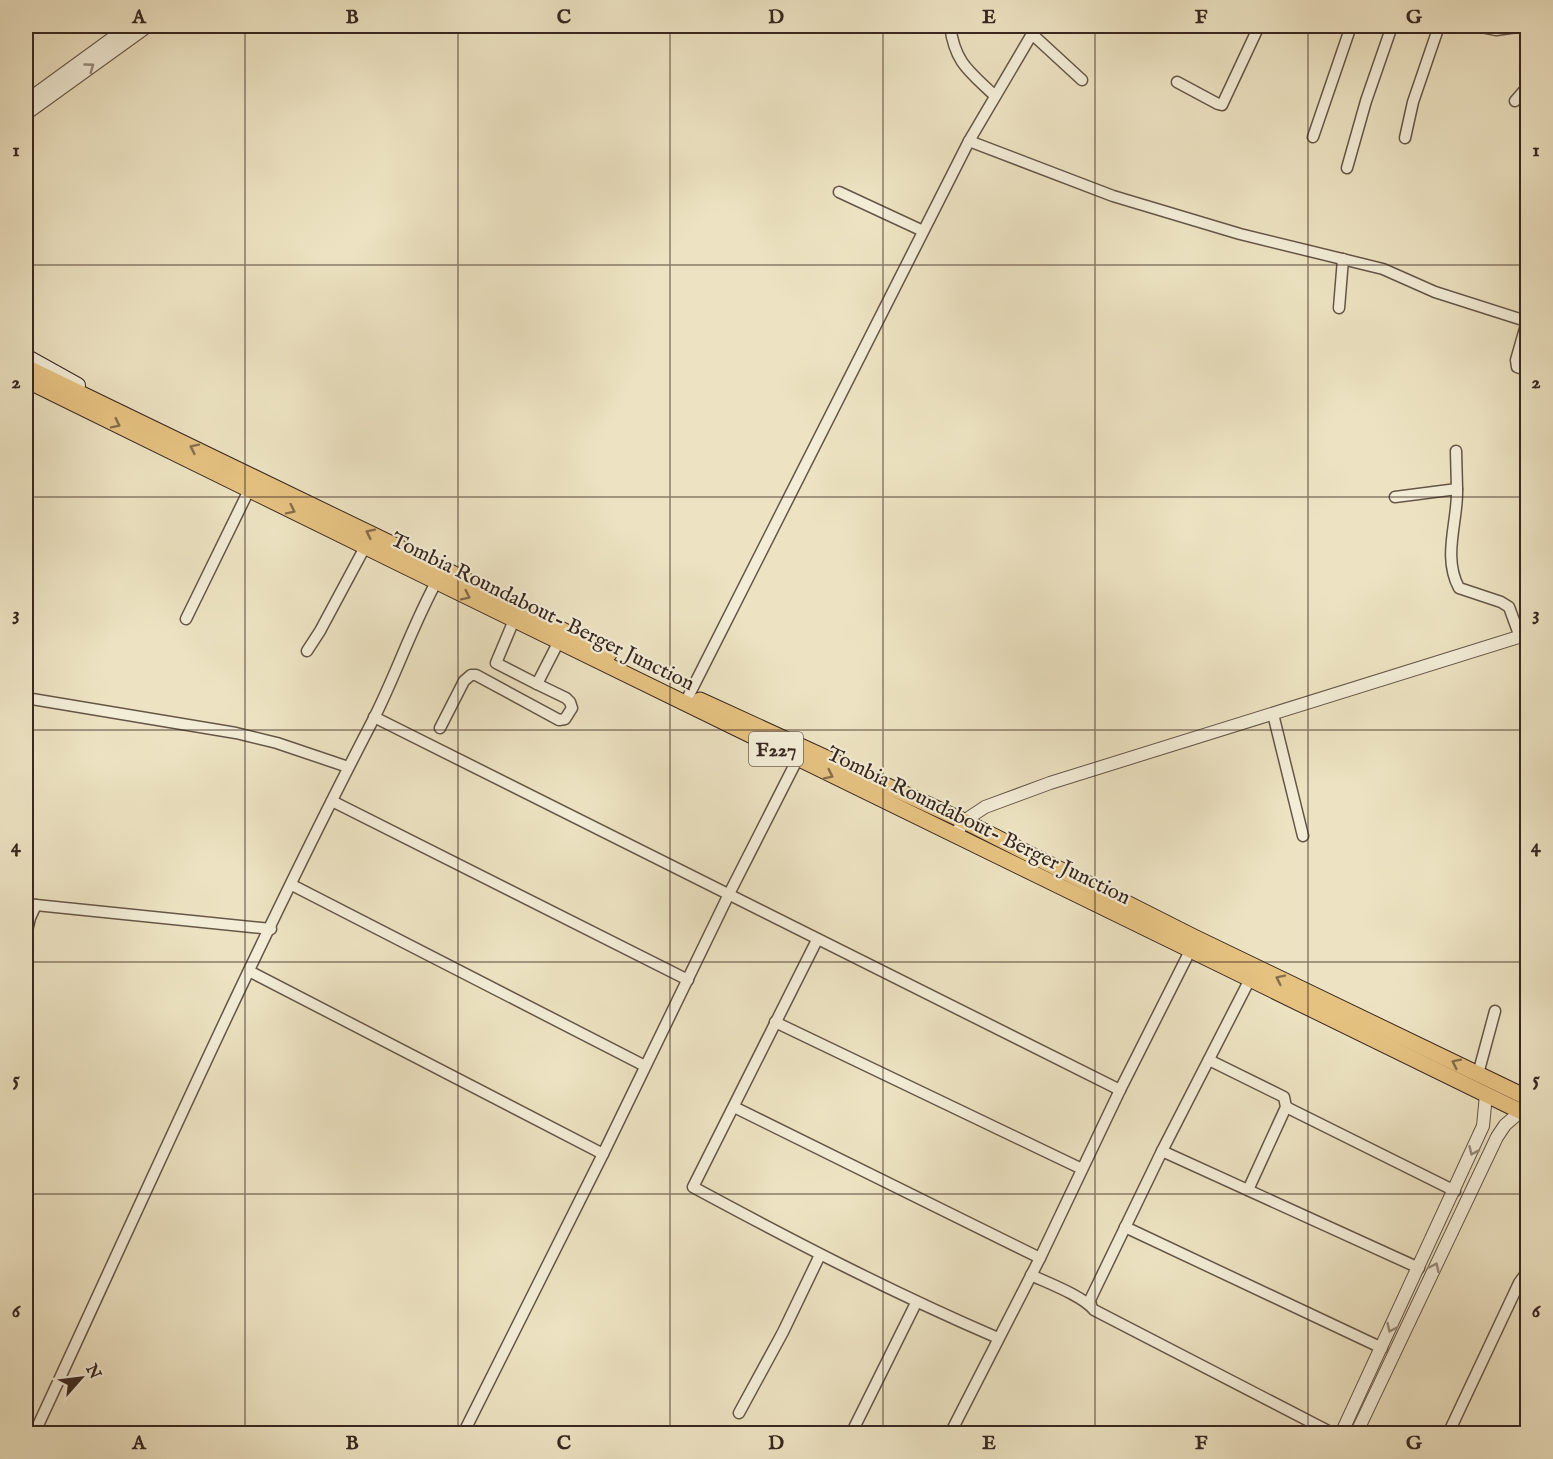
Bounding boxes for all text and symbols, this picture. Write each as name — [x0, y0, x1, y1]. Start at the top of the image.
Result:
text: A — [131, 5, 147, 30]
text: B — [345, 5, 359, 30]
text: C — [557, 5, 571, 30]
text: D — [768, 5, 784, 30]
text: E — [982, 5, 996, 30]
text: F — [1195, 5, 1208, 30]
text: G — [1406, 5, 1423, 30]
one-way arrow — [84, 64, 95, 75]
text: 1 — [12, 138, 20, 163]
text: 1 — [1532, 138, 1540, 163]
text: 2 — [11, 370, 21, 395]
text: 2 — [1531, 370, 1541, 395]
one-way arrow — [109, 417, 120, 429]
one-way arrow — [189, 444, 200, 456]
one-way arrow — [284, 503, 295, 515]
street label: Tombia Roundabout- Berger Junction — [386, 527, 699, 698]
one-way arrow — [365, 529, 376, 541]
one-way arrow — [459, 589, 470, 601]
text: 3 — [12, 602, 20, 627]
text: 3 — [1532, 602, 1540, 627]
road number: F227 — [749, 732, 803, 766]
street label: Tombia Roundabout- Berger Junction — [822, 741, 1135, 912]
one-way arrow — [823, 768, 834, 780]
text: 4 — [11, 834, 22, 859]
text: 4 — [1531, 834, 1542, 859]
one-way arrow — [1276, 974, 1287, 986]
one-way arrow — [1451, 1059, 1462, 1071]
text: 5 — [12, 1067, 20, 1092]
text: 5 — [1532, 1067, 1540, 1092]
one-way arrow — [1468, 1144, 1480, 1155]
one-way arrow — [1428, 1262, 1440, 1273]
text: 6 — [12, 1299, 22, 1324]
text: 6 — [1532, 1299, 1542, 1324]
one-way arrow — [1387, 1321, 1399, 1332]
north arrow — [51, 1348, 111, 1408]
text: N — [80, 1360, 105, 1383]
text: A — [131, 1431, 147, 1456]
text: B — [345, 1431, 359, 1456]
text: C — [557, 1431, 571, 1456]
text: D — [768, 1431, 784, 1456]
text: E — [982, 1431, 996, 1456]
text: F — [1195, 1431, 1208, 1456]
text: G — [1406, 1431, 1423, 1456]

